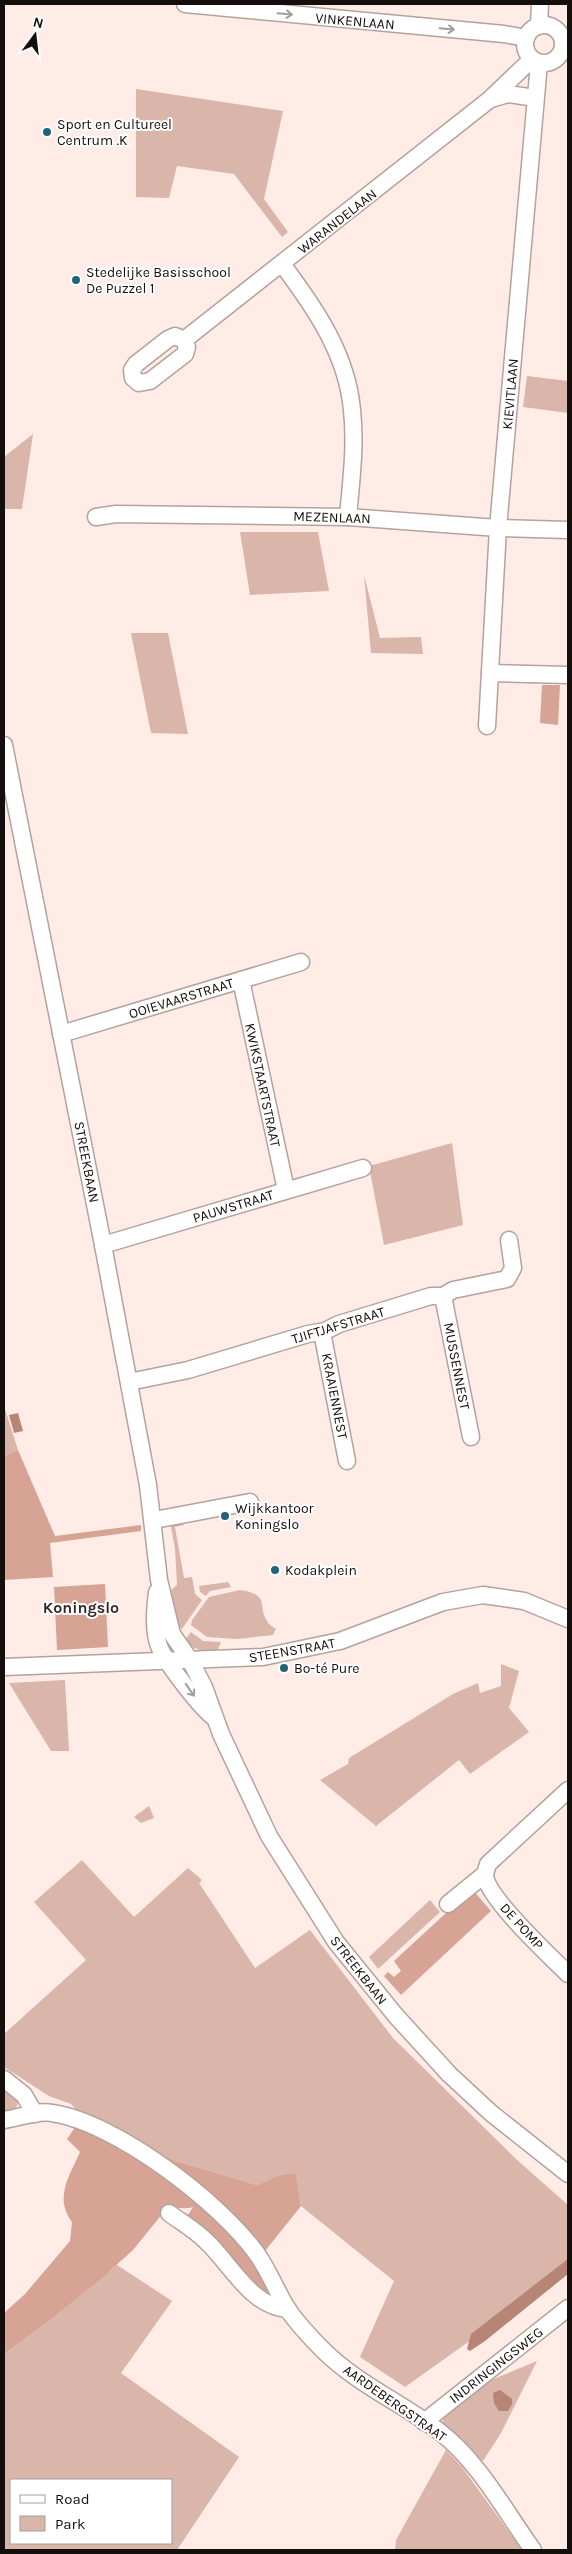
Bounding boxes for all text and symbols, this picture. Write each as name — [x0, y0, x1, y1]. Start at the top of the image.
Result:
one-way arrow — [277, 9, 293, 19]
north arrow — [10, 10, 60, 60]
street label: VINKENLAAN — [315, 10, 395, 33]
text: N — [31, 13, 45, 32]
one-way arrow — [439, 24, 455, 34]
place label: Sport en Cultureel Centrum .K — [57, 116, 172, 149]
marker: Sport en Cultureel Centrum .K — [41, 126, 53, 138]
street label: WARANDELAAN — [294, 185, 380, 258]
place label: Stedelijke Basisschool De Puzzel 1 — [86, 264, 231, 297]
marker: Stedelijke Basisschool De Puzzel 1 — [70, 274, 82, 286]
street label: KIEVITLAAN — [499, 358, 522, 430]
street label: MEZENLAAN — [293, 508, 371, 527]
street label: OOIEVAARSTRAAT — [127, 974, 236, 1022]
street label: KWIKSTAARTSTRAAT — [241, 1021, 284, 1149]
street label: STREEKBAAN — [70, 1120, 103, 1204]
street label: PAUWSTRAAT — [191, 1186, 276, 1227]
street label: TJIFTJAFSTRAAT — [289, 1303, 387, 1348]
street label: MUSSENNEST — [440, 1321, 473, 1411]
street label: KRAAIENNEST — [318, 1352, 351, 1441]
place label: Wijkkantoor Koningslo — [235, 1500, 315, 1533]
marker: Wijkkantoor Koningslo — [219, 1510, 231, 1522]
place label: Kodakplein — [285, 1562, 357, 1579]
marker: Kodakplein — [269, 1564, 281, 1576]
district label: Koningslo — [43, 1598, 119, 1617]
street label: STEENSTRAAT — [248, 1635, 337, 1666]
place label: Bo-té Pure — [294, 1660, 359, 1677]
marker: Bo-té Pure — [278, 1662, 290, 1674]
one-way arrow — [184, 1683, 195, 1696]
street label: DE POMP — [496, 1900, 547, 1953]
street label: STREEKBAAN — [326, 1933, 391, 2008]
street label: INDRINGINGSWEG — [446, 2324, 547, 2407]
street label: AARDEBERGSTRAAT — [340, 2361, 450, 2446]
legend — [10, 2479, 172, 2544]
text: Road — [55, 2490, 90, 2508]
text: Park — [55, 2515, 85, 2533]

